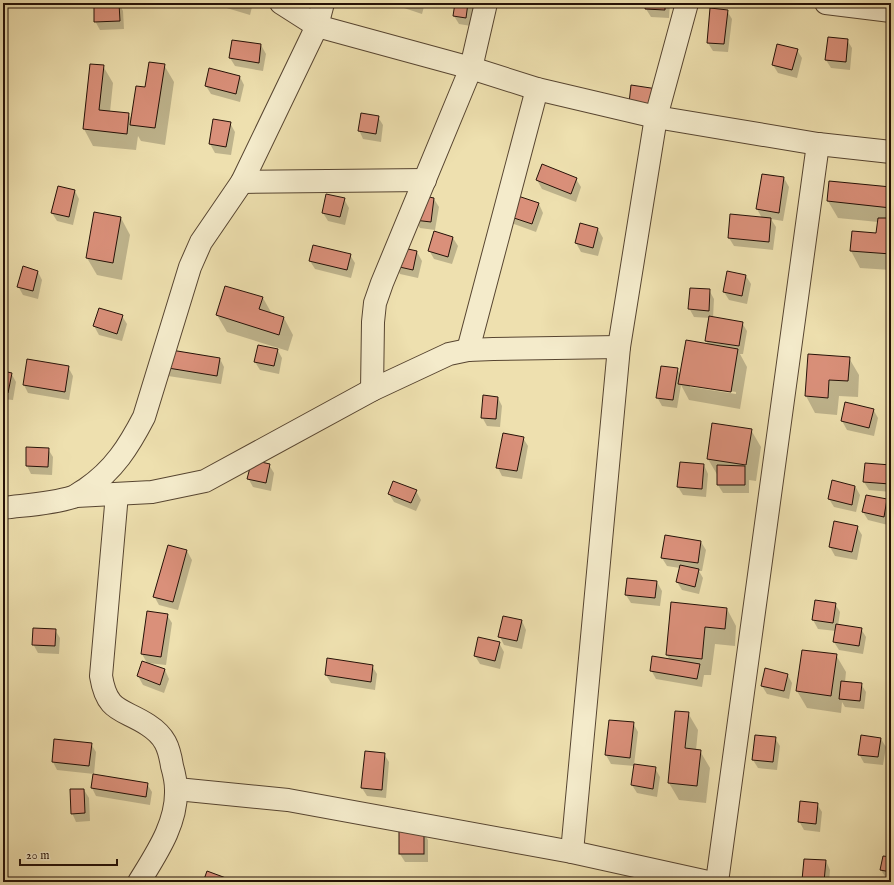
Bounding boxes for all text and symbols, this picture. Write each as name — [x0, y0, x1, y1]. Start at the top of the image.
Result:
scale bar — [20, 841, 117, 867]
text: 20 m — [26, 848, 49, 863]

